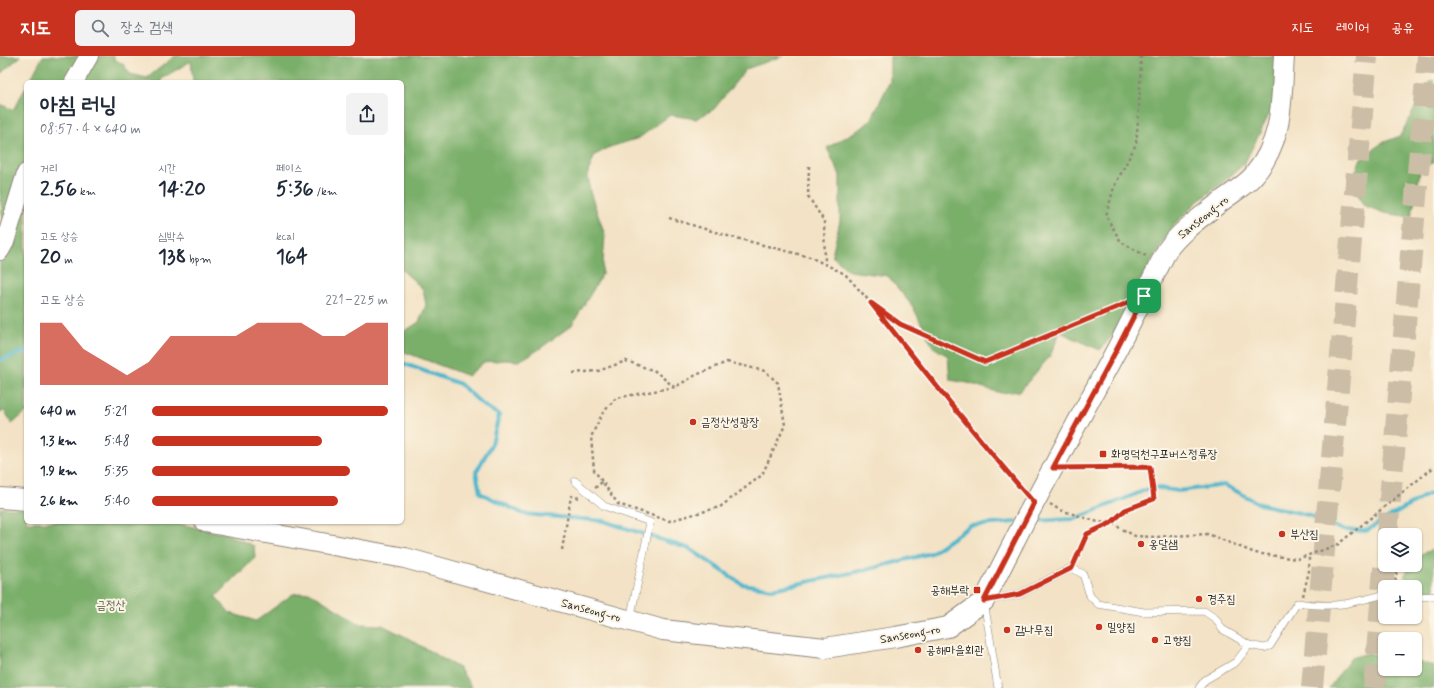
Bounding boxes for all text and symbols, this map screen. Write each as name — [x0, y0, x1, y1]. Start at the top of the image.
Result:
search box — [75, 10, 355, 46]
text: 지도 — [20, 16, 51, 41]
icon: search — [89, 17, 111, 39]
text: 장소 검색 — [121, 18, 173, 38]
text: 지도 — [1291, 19, 1314, 37]
text: 레이어 — [1336, 19, 1369, 37]
text: 공유 — [1391, 19, 1414, 37]
text: 아침 러닝 — [40, 92, 117, 120]
button: share — [346, 93, 388, 135]
text: 08:57 · 4 × 640 m — [40, 121, 141, 138]
text: 거리 — [40, 162, 58, 176]
text: 시간 — [158, 162, 176, 176]
text: 페이스 — [276, 162, 303, 176]
text: 2.56 — [40, 176, 77, 203]
text: 14:20 — [158, 176, 206, 203]
text: 5:36 — [276, 176, 313, 203]
text: km — [77, 185, 96, 199]
text: /km — [313, 185, 337, 199]
street label: Sanseong-ro — [1175, 192, 1233, 244]
text: 고도 상승 — [40, 230, 78, 244]
text: 심박수 — [158, 230, 185, 244]
text: kcal — [276, 230, 294, 244]
text: 20 — [40, 244, 61, 271]
text: 138 — [158, 244, 186, 271]
text: 164 — [276, 244, 308, 271]
text: m — [61, 253, 73, 267]
text: bpm — [186, 253, 211, 267]
pin — [1127, 279, 1161, 313]
icon: arrive — [1133, 285, 1155, 307]
text: 고도 상승 — [40, 292, 85, 309]
text: 221–225 m — [325, 292, 388, 309]
text: 640 m — [40, 403, 76, 420]
text: 5:21 — [104, 403, 127, 420]
place label: 금정산성광장 — [701, 415, 759, 431]
marker: 금정산성광장 — [688, 417, 698, 427]
text: 1.3 km — [40, 433, 77, 450]
text: 5:48 — [104, 433, 130, 450]
place label: 화명덕천구포버스정류장 — [1111, 447, 1218, 463]
marker: 화명덕천구포버스정류장 — [1098, 449, 1108, 459]
text: 1.9 km — [40, 463, 77, 480]
text: 5:35 — [104, 463, 128, 480]
text: 2.6 km — [40, 493, 78, 510]
text: 5:40 — [104, 493, 130, 510]
place label: 부산집 — [1290, 527, 1319, 543]
map controls — [1378, 528, 1422, 676]
button: layers — [1378, 528, 1422, 572]
marker: 부산집 — [1277, 529, 1287, 539]
place label: 옹달샘 — [1149, 537, 1178, 553]
marker: 옹달샘 — [1136, 539, 1146, 549]
button: + — [1378, 580, 1422, 624]
place label: 공해부락 — [930, 583, 969, 599]
marker: 공해부락 — [972, 585, 982, 595]
place label: 경주집 — [1207, 592, 1236, 608]
marker: 경주집 — [1194, 594, 1204, 604]
street label: Sanseong-ro — [559, 595, 623, 628]
park label: 금정산 — [97, 598, 126, 614]
place label: 밀양집 — [1107, 620, 1136, 636]
street label: Sanseong-ro — [879, 622, 942, 649]
marker: 밀양집 — [1094, 622, 1104, 632]
place label: 감나무집 — [1015, 623, 1054, 639]
marker: 감나무집 — [1002, 625, 1012, 635]
button: − — [1378, 632, 1422, 676]
place label: 고향집 — [1163, 633, 1192, 649]
marker: 고향집 — [1150, 635, 1160, 645]
place label: 공해마을회관 — [926, 643, 984, 659]
marker: 공해마을회관 — [913, 645, 923, 655]

